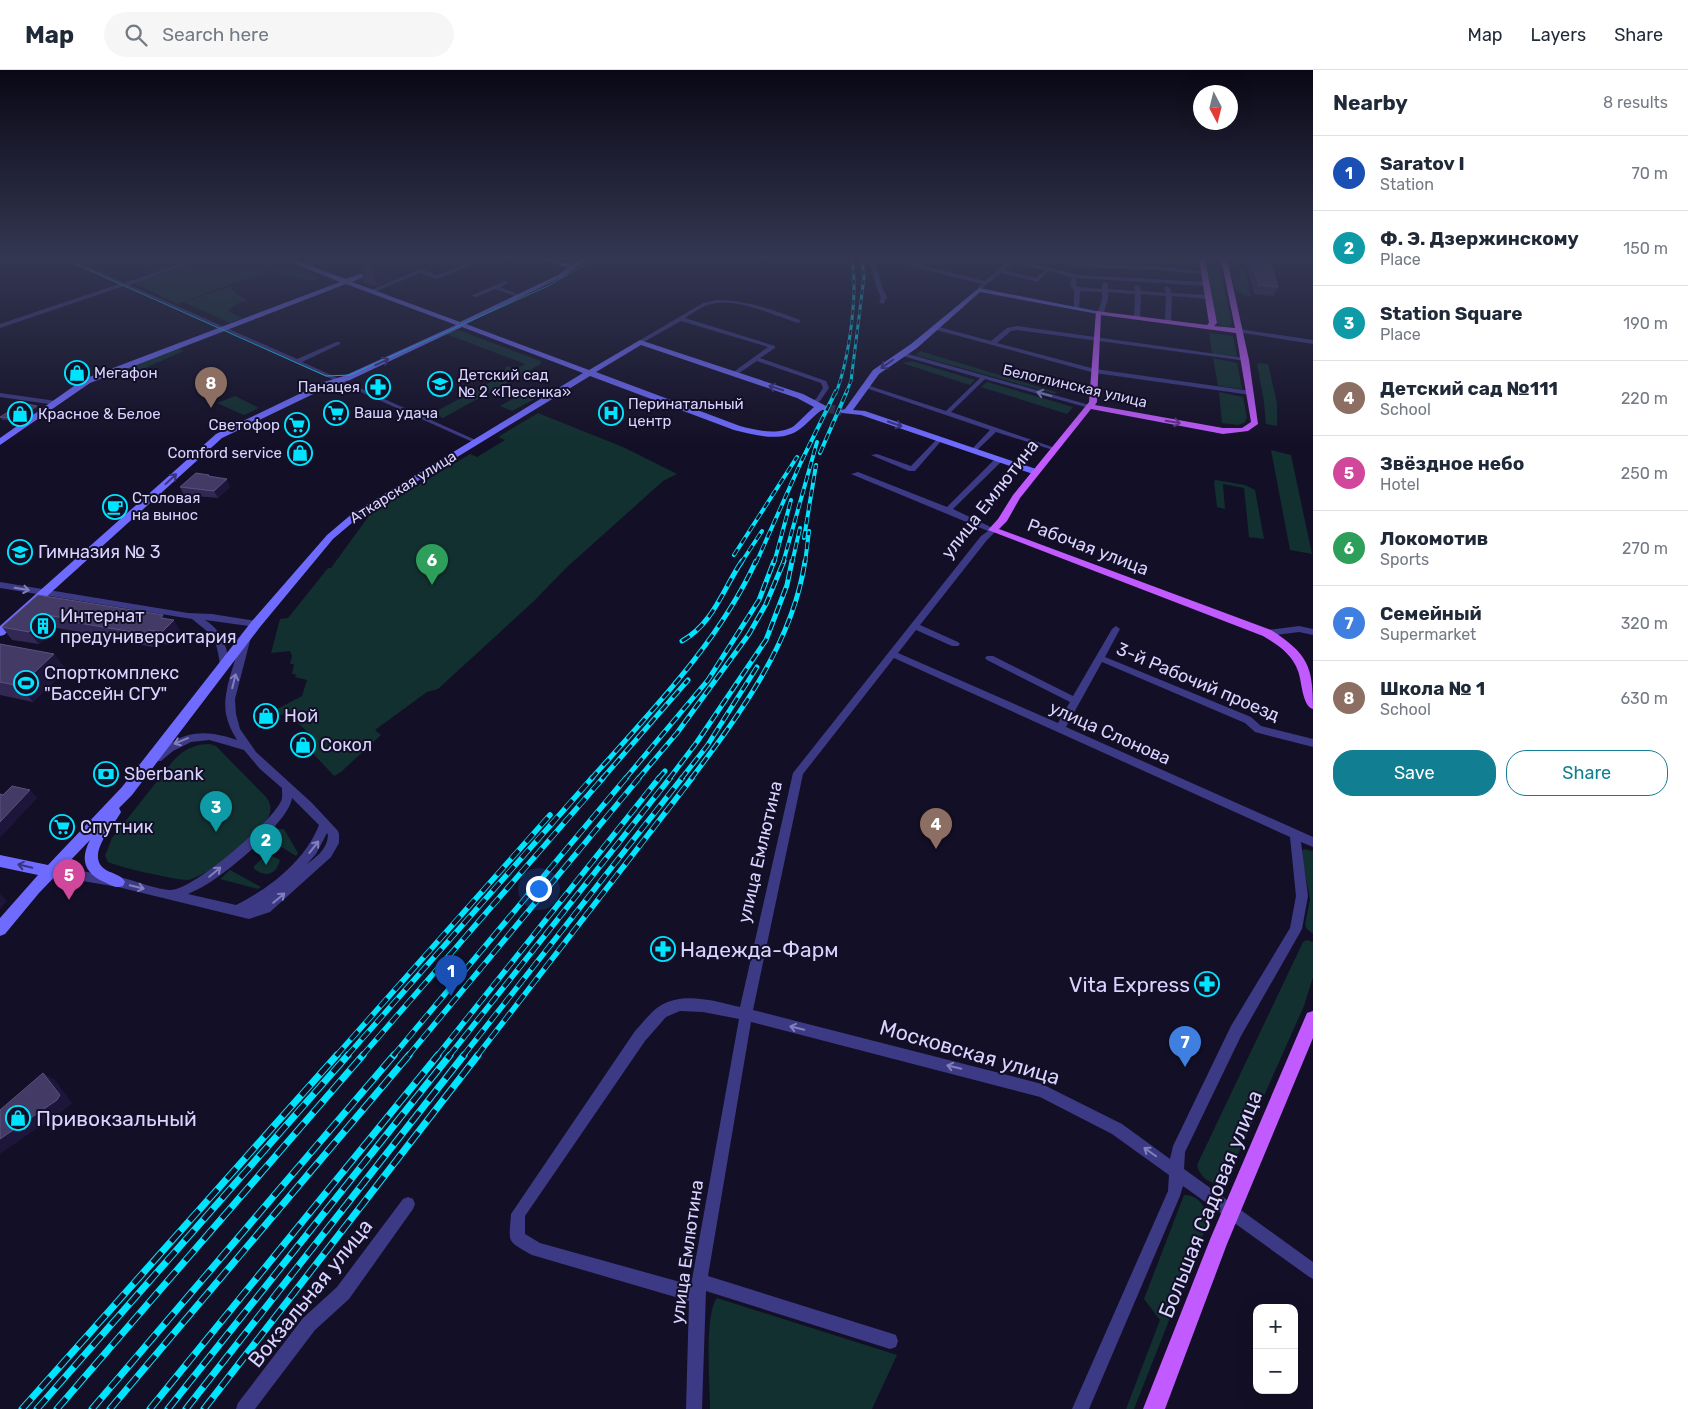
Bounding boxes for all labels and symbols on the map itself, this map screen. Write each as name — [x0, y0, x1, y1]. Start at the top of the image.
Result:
north arrow — [1193, 85, 1238, 130]
one-way arrow — [374, 357, 389, 367]
one-way arrow — [880, 359, 894, 369]
shop icon: Мегафон — [64, 360, 90, 386]
street label: Белоглинская улица — [1001, 361, 1149, 411]
place label: Мегафон — [94, 364, 158, 382]
place label: Детский сад № 2 «Песенка» — [458, 366, 571, 401]
pin: 8 — [195, 367, 227, 408]
school or university icon: Детский сад № 2 «Песенка» — [427, 371, 453, 397]
pharmacy icon: Панацея — [365, 374, 391, 400]
place label: Панацея — [298, 378, 360, 396]
one-way arrow — [768, 383, 784, 392]
one-way arrow — [1036, 389, 1052, 399]
place label: Перинатальный центр — [628, 395, 744, 430]
supermarket icon: Ваша удача — [323, 400, 349, 426]
hospital icon: Перинатальный центр — [598, 400, 624, 426]
shop icon: Красное & Белое — [7, 401, 33, 427]
place label: Ваша удача — [354, 404, 438, 422]
place label: Красное & Белое — [38, 405, 161, 423]
supermarket icon: Светофор — [284, 412, 310, 438]
place label: Светофор — [209, 416, 280, 434]
one-way arrow — [1165, 418, 1181, 428]
one-way arrow — [887, 420, 902, 429]
street label: улица Емлютина — [937, 435, 1043, 563]
shop icon: Comford service — [287, 440, 313, 466]
place label: Comford service — [167, 444, 282, 462]
street label: Аткарская улица — [346, 447, 460, 527]
one-way arrow — [165, 473, 178, 485]
place label: Столовая на вынос — [132, 489, 200, 524]
cafe icon: Столовая на вынос — [102, 494, 128, 520]
street label: Рабочая улица — [1024, 514, 1152, 580]
school or university icon: Гимназия № 3 — [7, 539, 33, 565]
place label: Гимназия № 3 — [38, 541, 160, 563]
pin: 6 — [416, 544, 448, 585]
one-way arrow — [13, 584, 29, 594]
place label: Интернат предуниверситария — [60, 605, 237, 648]
building icon: Интернат предуниверситария — [30, 613, 56, 639]
street label: 3-й Рабочий проезд — [1113, 638, 1283, 726]
place label: Спорткомплекс "Бассейн СГУ" — [44, 662, 179, 705]
sports icon: Спорткомплекс "Бассейн СГУ" — [13, 670, 39, 696]
one-way arrow — [229, 674, 239, 690]
street label: улица Слонова — [1046, 696, 1174, 770]
shop icon: Ной — [253, 703, 279, 729]
place label: Ной — [284, 705, 318, 727]
shop icon: Сокол — [290, 732, 316, 758]
place label: Сокол — [320, 734, 372, 756]
one-way arrow — [174, 737, 189, 747]
bank icon: Sberbank — [93, 761, 119, 787]
place label: Sberbank — [124, 763, 204, 785]
street label: улица Емлютина — [733, 779, 787, 925]
pin: 3 — [200, 791, 232, 832]
pin: 4 — [920, 808, 952, 849]
supermarket icon: Спутник — [49, 814, 75, 840]
place label: Спутник — [80, 816, 154, 838]
pin: 2 — [250, 824, 282, 865]
one-way arrow — [308, 841, 319, 854]
pin: 5 — [53, 859, 85, 900]
one-way arrow — [18, 861, 34, 871]
one-way arrow — [208, 867, 221, 878]
your location — [526, 876, 552, 902]
one-way arrow — [129, 883, 145, 892]
one-way arrow — [272, 892, 285, 903]
pharmacy icon: Надежда-Фарм — [650, 936, 676, 962]
place label: Надежда-Фарм — [680, 937, 839, 962]
pin: 1 — [435, 955, 467, 996]
pharmacy icon: Vita Express — [1194, 971, 1220, 997]
place label: Vita Express — [1069, 972, 1190, 997]
street label: Московская улица — [877, 1014, 1063, 1090]
one-way arrow — [789, 1023, 805, 1032]
pin: 7 — [1169, 1026, 1201, 1067]
one-way arrow — [947, 1062, 963, 1072]
street label: Большая Садовая улица — [1153, 1087, 1267, 1321]
shop icon: Привокзальный — [5, 1105, 31, 1131]
place label: Привокзальный — [36, 1106, 197, 1131]
one-way arrow — [1143, 1147, 1157, 1157]
street label: улица Емлютина — [666, 1179, 708, 1325]
street label: Вокзальная улица — [242, 1214, 378, 1372]

